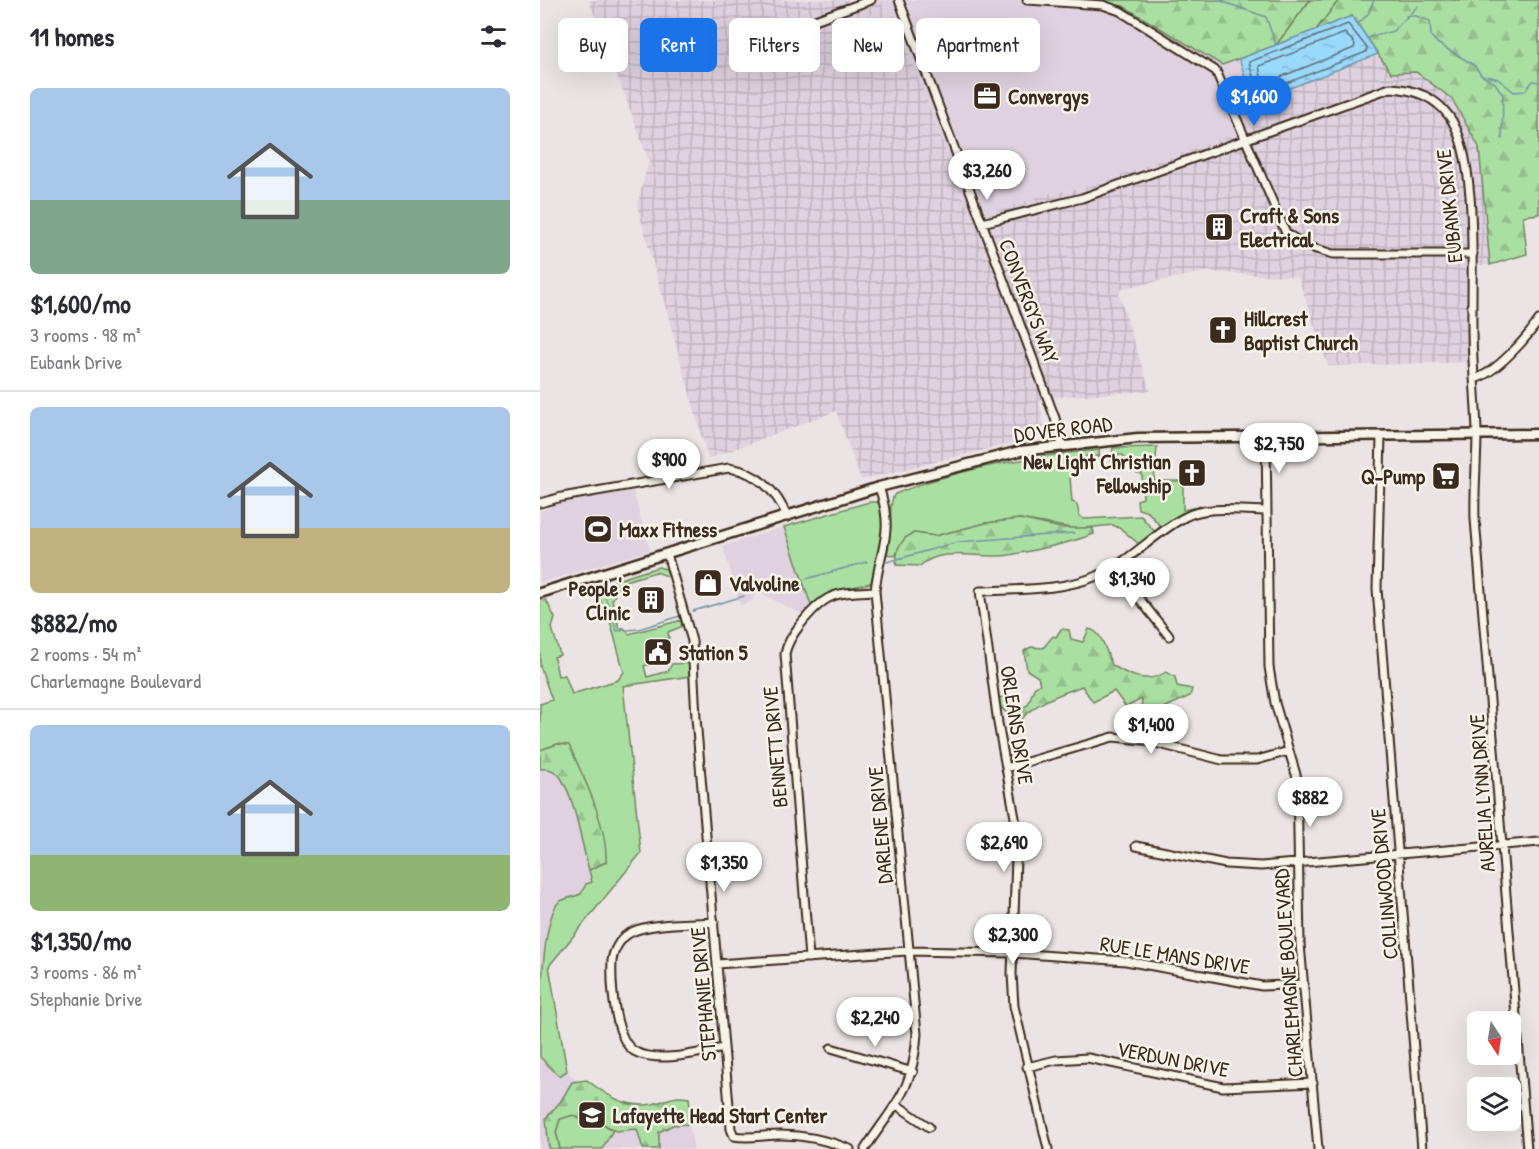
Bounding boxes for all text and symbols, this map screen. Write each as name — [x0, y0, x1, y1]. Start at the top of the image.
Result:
chip: Buy — [558, 18, 628, 72]
chip: Rent — [640, 18, 717, 72]
chip: Filters — [729, 18, 820, 72]
chip: New — [832, 18, 904, 72]
chip: Apartment — [916, 18, 1040, 72]
text: 11 homes — [30, 19, 114, 54]
icon: filters — [477, 20, 510, 53]
pin: $1,600 — [1205, 76, 1303, 127]
office icon: Convergys — [971, 80, 1003, 112]
place label: Convergys — [1008, 82, 1089, 112]
text: $1,600 — [1230, 82, 1278, 109]
icon: home — [216, 127, 324, 235]
street label: EUBANK DRIVE — [1429, 148, 1469, 264]
pin: $3,260 — [938, 150, 1036, 201]
text: $3,260 — [962, 156, 1012, 183]
place label: Craft & Sons Electrical — [1240, 201, 1339, 254]
building icon: Craft & Sons Electrical — [1203, 211, 1235, 243]
street label: CONVERGYS WAY — [992, 235, 1066, 368]
text: $1,600/mo — [30, 286, 131, 321]
place label: Hillcrest Baptist Church — [1244, 304, 1358, 358]
church icon: Hillcrest Baptist Church — [1207, 314, 1239, 346]
text: 3 rooms · 98 m² — [30, 321, 141, 348]
text: Eubank Drive — [30, 348, 123, 375]
street label: DOVER ROAD — [1012, 409, 1114, 449]
pin: $2,750 — [1230, 423, 1328, 474]
text: $2,750 — [1254, 429, 1304, 456]
pin: $900 — [633, 439, 705, 490]
text: $900 — [651, 445, 687, 472]
icon: home — [216, 446, 324, 554]
place label: New Light Christian Fellowship — [1023, 447, 1172, 501]
church icon: New Light Christian Fellowship — [1176, 457, 1208, 489]
supermarket icon: Q-Pump — [1430, 460, 1462, 492]
place label: Q-Pump — [1361, 462, 1426, 492]
sports icon: Maxx Fitness — [582, 513, 614, 545]
place label: Maxx Fitness — [619, 515, 717, 544]
pin: $1,340 — [1083, 558, 1181, 609]
text: $1,340 — [1109, 564, 1155, 591]
shop icon: Valvoline — [692, 567, 724, 599]
place label: Valvoline — [729, 569, 800, 598]
place label: People's Clinic — [569, 574, 631, 627]
building icon: People's Clinic — [635, 584, 667, 616]
text: $882/mo — [30, 605, 117, 640]
public building icon: Station 5 — [642, 636, 674, 668]
place label: Station 5 — [679, 638, 748, 667]
text: 2 rooms · 54 m² — [30, 640, 141, 667]
street label: ORLEANS DRIVE — [993, 664, 1041, 786]
text: Charlemagne Boulevard — [30, 667, 201, 694]
street label: BENNETT DRIVE — [755, 685, 795, 809]
pin: $1,400 — [1102, 704, 1200, 755]
text: $1,400 — [1128, 710, 1174, 737]
street label: AURELIA LYNN DRIVE — [1462, 713, 1502, 873]
icon: home — [216, 764, 324, 872]
street label: DARLENE DRIVE — [860, 765, 900, 885]
pin: $882 — [1274, 777, 1346, 828]
text: $882 — [1292, 783, 1328, 810]
street label: COLLINWOOD DRIVE — [1363, 807, 1405, 961]
pin: $2,690 — [955, 822, 1053, 873]
text: $2,690 — [980, 828, 1028, 855]
pin: $1,350 — [675, 842, 773, 893]
text: $1,350 — [700, 848, 748, 875]
street label: CHARLEMAGNE BOULEVARD — [1266, 868, 1310, 1078]
pin: $2,300 — [964, 914, 1062, 965]
text: $2,300 — [988, 920, 1038, 947]
text: $1,350/mo — [30, 923, 131, 958]
street label: STEPHANIE DRIVE — [683, 926, 723, 1062]
street label: RUE LE MANS DRIVE — [1098, 929, 1252, 981]
text: 3 rooms · 86 m² — [30, 958, 141, 985]
text: Stephanie Drive — [30, 985, 143, 1012]
pin: $2,240 — [826, 997, 924, 1048]
text: $2,240 — [850, 1003, 900, 1030]
north arrow — [1467, 1011, 1521, 1065]
map controls — [1467, 1011, 1521, 1131]
street label: VERDUN DRIVE — [1114, 1034, 1232, 1084]
button: layers — [1467, 1077, 1521, 1131]
school or university icon: Lafayette Head Start Center — [576, 1099, 608, 1131]
place label: Lafayette Head Start Center — [613, 1101, 828, 1131]

